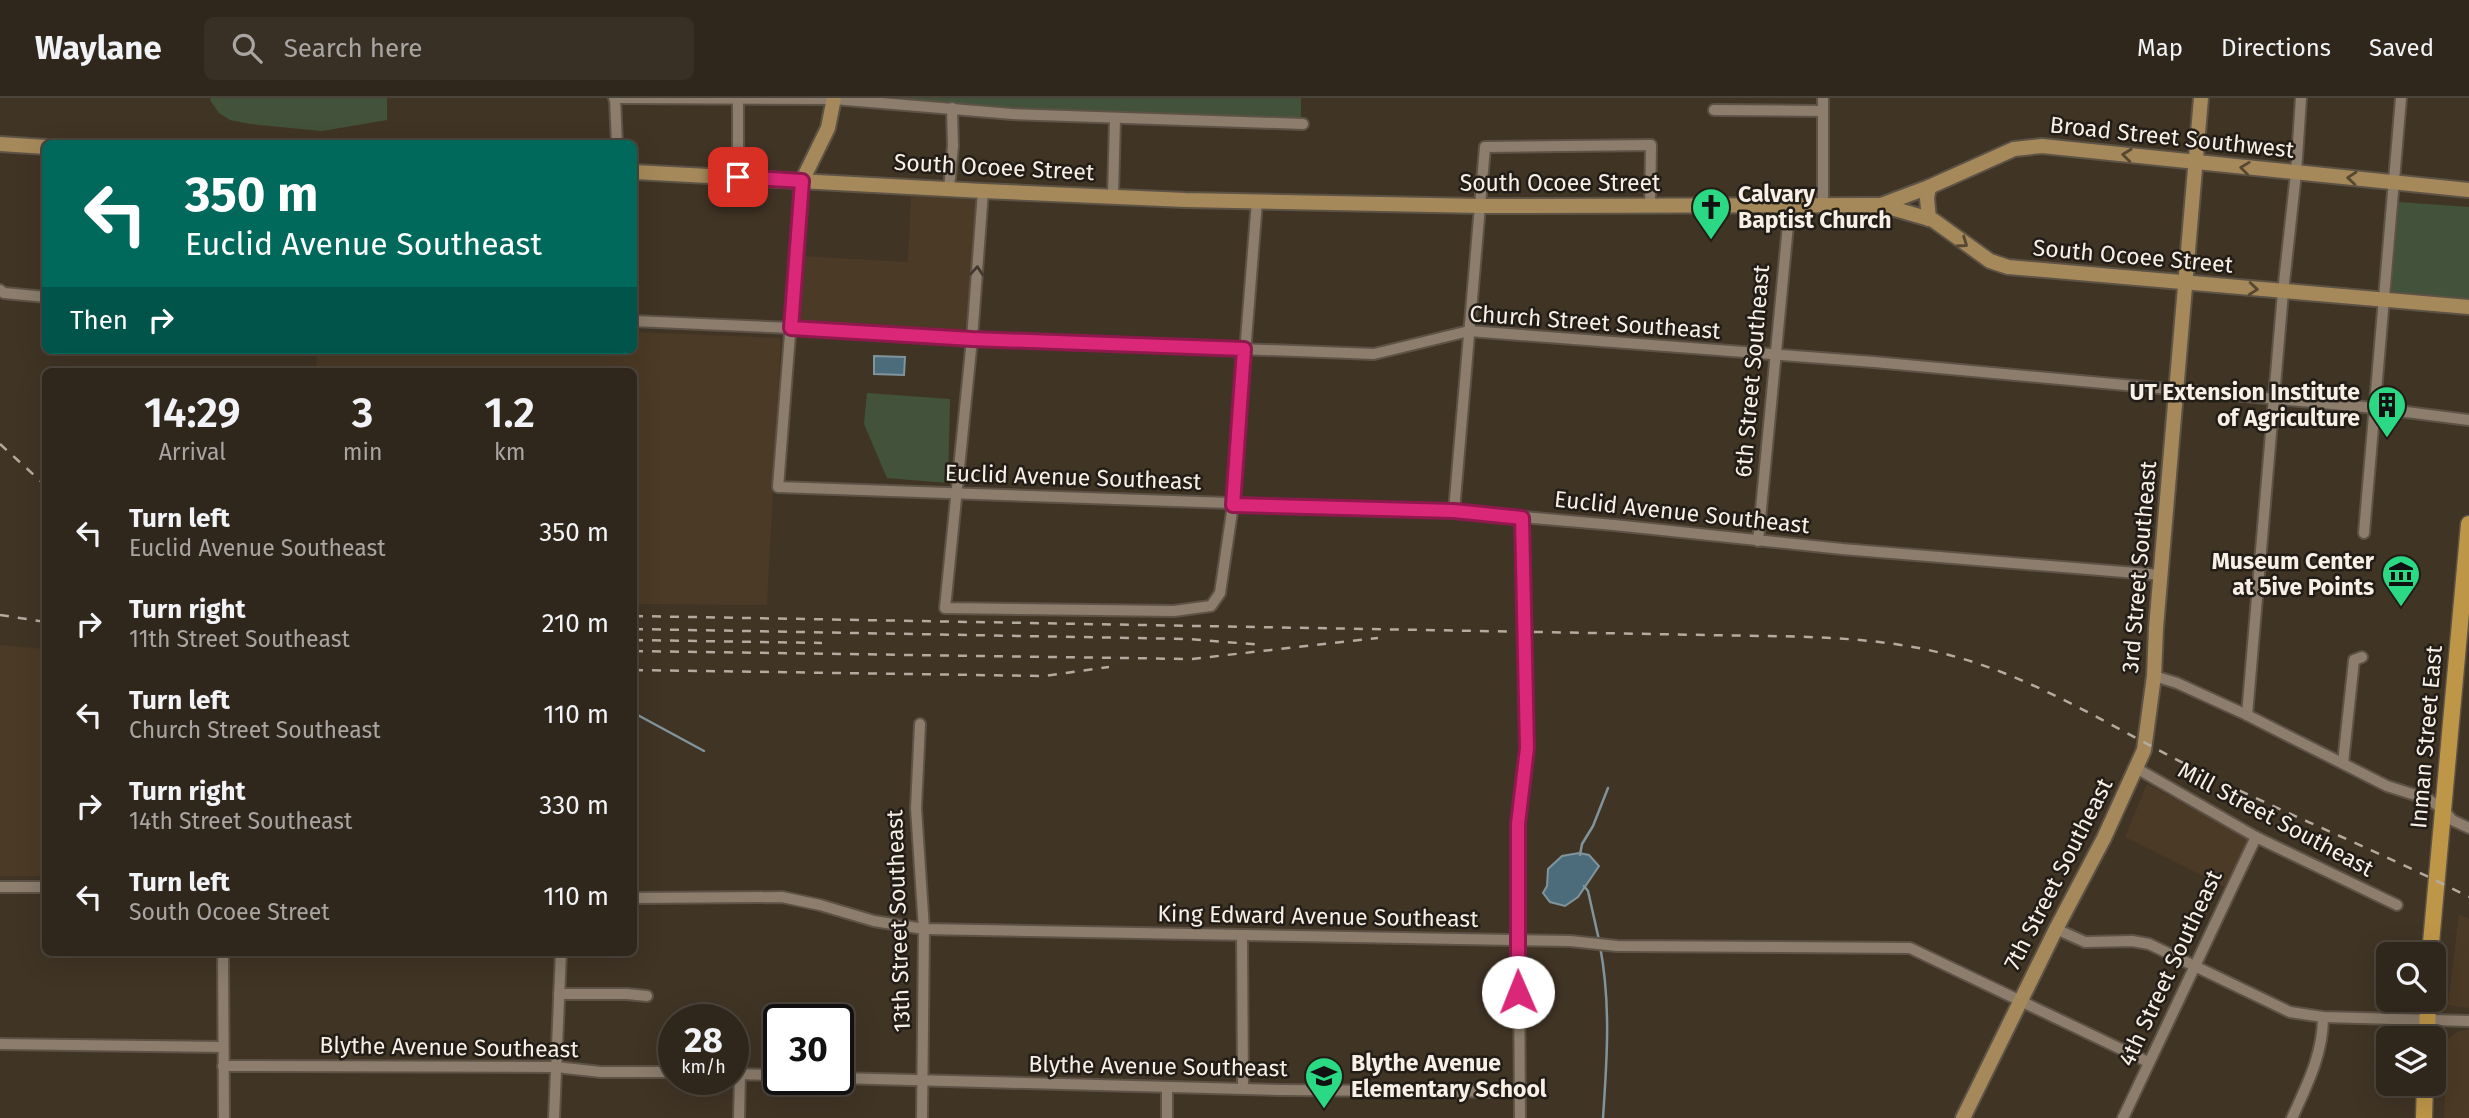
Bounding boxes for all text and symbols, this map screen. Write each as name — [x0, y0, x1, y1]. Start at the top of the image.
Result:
search box — [204, 17, 694, 80]
text: Waylane — [35, 28, 162, 68]
icon: search — [228, 29, 266, 67]
text: Search here — [284, 33, 423, 64]
text: Map — [2137, 34, 2183, 62]
text: Directions — [2221, 34, 2331, 62]
text: Saved — [2369, 34, 2434, 62]
street label: Broad Street Southwest — [2048, 110, 2296, 164]
pin — [708, 147, 768, 207]
street label: South Ocoee Street — [893, 148, 1096, 186]
one-way arrow — [2121, 148, 2132, 163]
icon: arrive — [719, 158, 757, 196]
one-way arrow — [2240, 160, 2251, 175]
text: 350 m — [185, 165, 318, 224]
icon: left — [70, 168, 161, 259]
street label: South Ocoee Street — [1460, 169, 1661, 197]
one-way arrow — [2347, 171, 2358, 186]
place label: Calvary Baptist Church — [1738, 180, 1892, 234]
church icon: Calvary Baptist Church — [1690, 186, 1732, 241]
text: Euclid Avenue Southeast — [185, 225, 542, 263]
street label: South Ocoee Street — [2032, 233, 2235, 279]
one-way arrow — [1955, 235, 1968, 247]
street label: 6th Street Southeast — [1729, 263, 1775, 479]
one-way arrow — [969, 265, 984, 276]
one-way arrow — [2247, 281, 2258, 296]
street label: Church Street Southeast — [1469, 299, 1722, 345]
icon: right — [142, 301, 180, 339]
text: Then — [70, 305, 128, 336]
place label: UT Extension Institute of Agriculture — [2129, 378, 2360, 432]
building icon: UT Extension Institute of Agriculture — [2366, 384, 2408, 439]
text: 14:29 — [144, 388, 241, 438]
text: 3 — [352, 388, 373, 438]
text: 1.2 — [484, 388, 535, 438]
text: Arrival — [159, 438, 226, 466]
text: min — [343, 438, 382, 466]
text: km — [494, 438, 525, 466]
street label: Euclid Avenue Southeast — [944, 459, 1202, 495]
street label: 3rd Street Southeast — [2116, 459, 2162, 674]
street label: Euclid Avenue Southeast — [1553, 485, 1812, 539]
text: Turn left — [129, 503, 230, 534]
icon: left — [70, 514, 108, 552]
text: 350 m — [539, 517, 609, 548]
text: Euclid Avenue Southeast — [129, 534, 386, 562]
place label: Museum Center at 5ive Points — [2212, 547, 2375, 601]
museum icon: Museum Center at 5ive Points — [2380, 553, 2422, 608]
text: Turn right — [129, 594, 246, 625]
icon: right — [70, 605, 108, 643]
text: 210 m — [542, 608, 609, 639]
text: 11th Street Southeast — [129, 625, 350, 653]
street label: Inman Street East — [2404, 643, 2448, 830]
text: Turn left — [129, 685, 230, 716]
icon: left — [70, 696, 108, 734]
text: 110 m — [543, 699, 609, 730]
text: Church Street Southeast — [129, 716, 381, 744]
street label: Mill Street Southeast — [2174, 756, 2379, 883]
street label: 7th Street Southeast — [1998, 773, 2119, 975]
text: Turn right — [129, 776, 246, 807]
icon: right — [70, 787, 108, 825]
text: 330 m — [539, 790, 609, 821]
text: 14th Street Southeast — [129, 807, 352, 835]
street label: 13th Street Southeast — [880, 809, 916, 1033]
street label: 4th Street Southeast — [2112, 865, 2228, 1071]
text: Turn left — [129, 867, 230, 898]
icon: left — [70, 878, 108, 916]
text: 110 m — [543, 881, 609, 912]
text: South Ocoee Street — [129, 898, 330, 926]
street label: King Edward Avenue Southeast — [1157, 899, 1479, 933]
map controls — [2376, 942, 2446, 1096]
button: search — [2376, 942, 2446, 1012]
position arrow — [1481, 955, 1555, 1029]
speed limit sign: 30 — [763, 1004, 854, 1095]
text: 28 — [684, 1019, 723, 1061]
button: layers — [2376, 1026, 2446, 1096]
street label: Blythe Avenue Southeast — [319, 1031, 580, 1063]
place label: Blythe Avenue Elementary School — [1351, 1049, 1547, 1103]
street label: Blythe Avenue Southeast — [1028, 1050, 1289, 1082]
school or university icon: Blythe Avenue Elementary School — [1303, 1055, 1345, 1110]
text: km/h — [681, 1056, 726, 1078]

